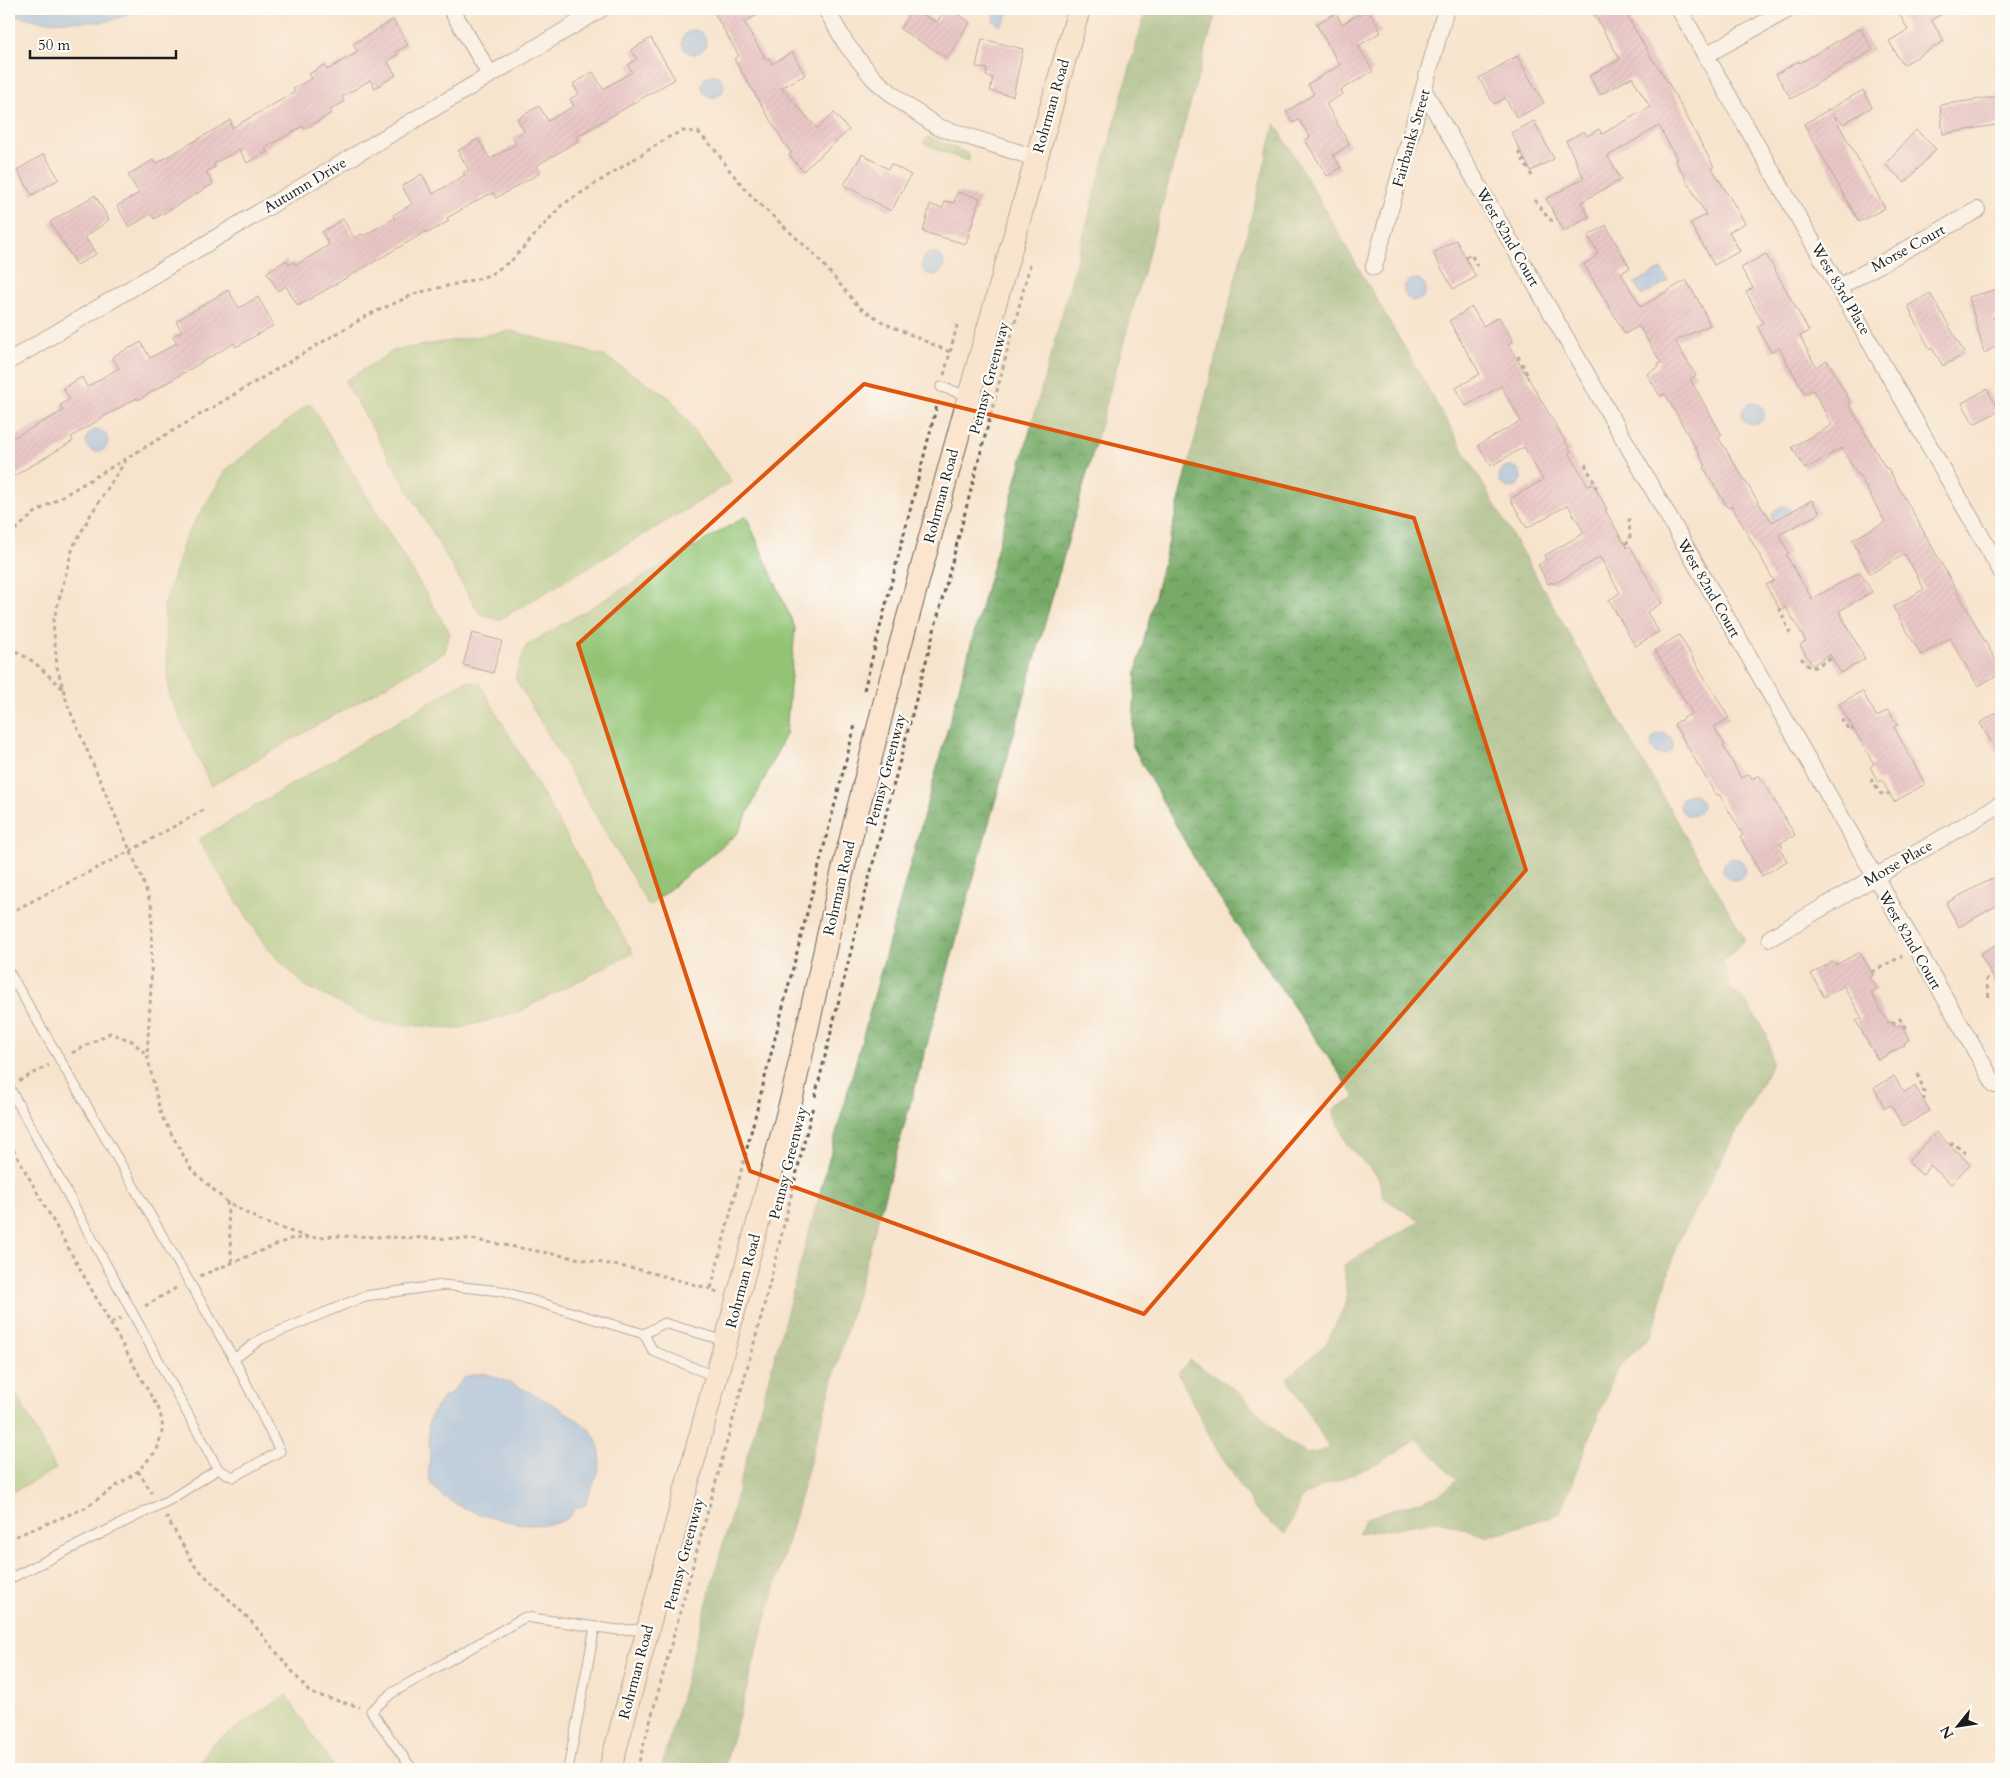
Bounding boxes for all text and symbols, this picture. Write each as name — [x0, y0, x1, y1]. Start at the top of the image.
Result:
scale bar — [30, 28, 176, 60]
text: 50 m — [38, 35, 70, 55]
street label: Rohrman Road — [1028, 57, 1074, 155]
street label: Fairbanks Street — [1387, 86, 1435, 189]
street label: Autumn Drive — [260, 152, 350, 218]
street label: West 82nd Court — [1471, 183, 1545, 290]
street label: Morse Court — [1867, 219, 1949, 277]
street label: West 83rd Place — [1806, 239, 1875, 339]
street label: Pennsy Greenway — [964, 320, 1014, 436]
street label: Rohrman Road — [919, 447, 963, 545]
street label: West 82nd Court — [1672, 534, 1746, 641]
street label: Pennsy Greenway — [861, 712, 911, 828]
street label: Morse Place — [1860, 835, 1936, 891]
street label: Rohrman Road — [818, 839, 860, 937]
street label: West 82nd Court — [1873, 886, 1947, 993]
street label: Pennsy Greenway — [764, 1104, 812, 1222]
street label: Rohrman Road — [721, 1232, 765, 1330]
street label: Pennsy Greenway — [659, 1496, 709, 1612]
street label: Rohrman Road — [614, 1623, 658, 1721]
north arrow — [1932, 1700, 1982, 1750]
text: N — [1936, 1722, 1958, 1742]

